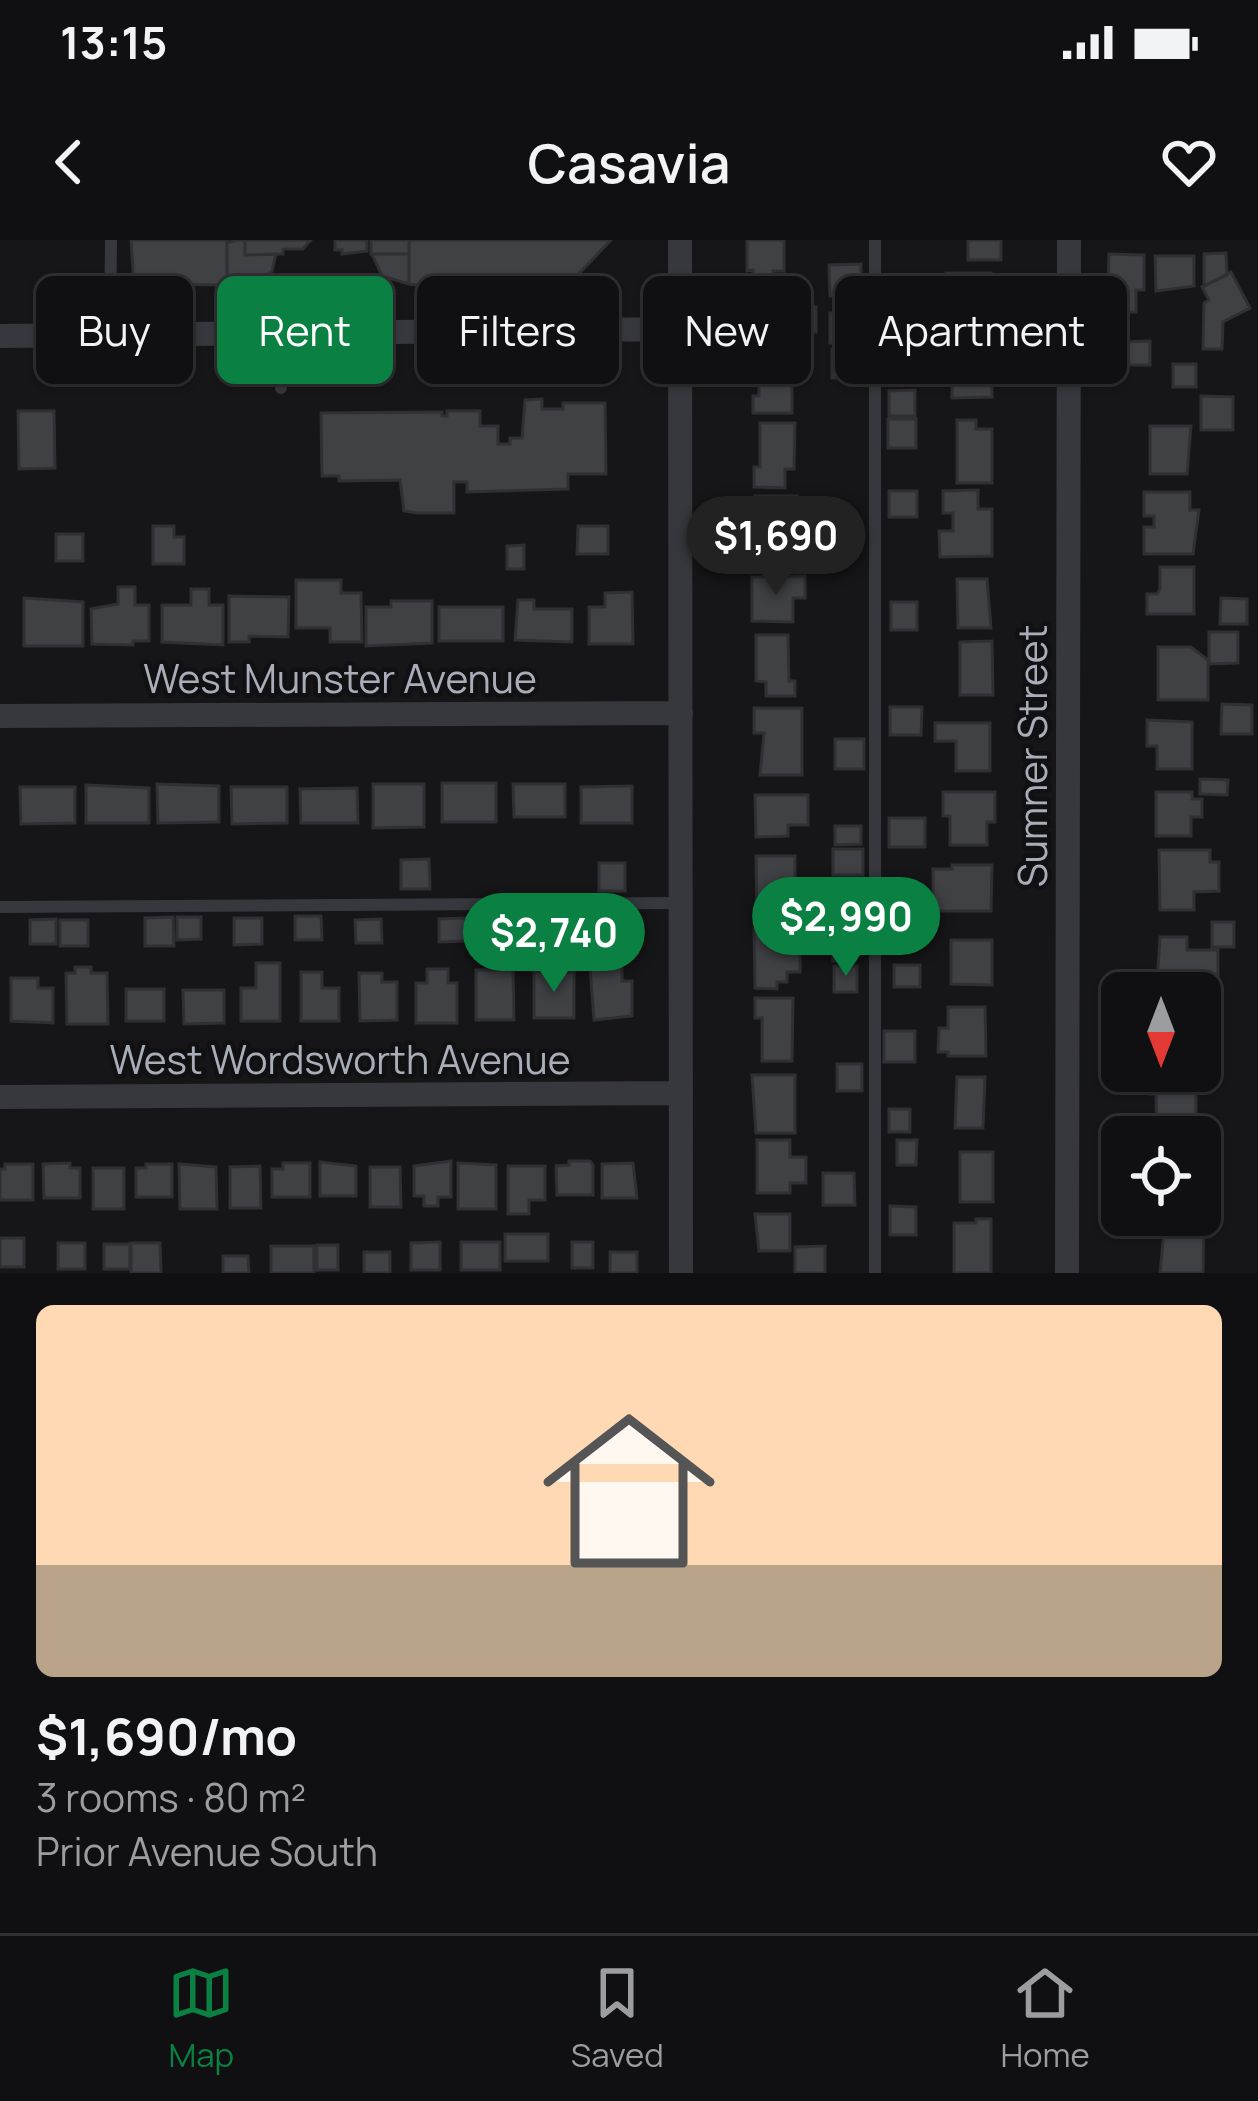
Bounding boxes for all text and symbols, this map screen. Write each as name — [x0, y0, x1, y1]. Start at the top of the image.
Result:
text: 13:15 — [60, 11, 167, 73]
text: Casavia — [528, 125, 730, 199]
icon: back — [36, 129, 102, 195]
icon: heart — [1156, 129, 1222, 195]
chip: Buy — [36, 276, 193, 384]
chip: Rent — [217, 276, 393, 384]
chip: Filters — [417, 276, 619, 384]
chip: New — [643, 276, 811, 384]
chip: Apartment — [835, 276, 1127, 384]
pin: $1,690 — [678, 496, 874, 598]
text: $1,690 — [713, 508, 839, 562]
street label: Sumner Street — [1005, 625, 1059, 887]
street label: West Munster Avenue — [143, 651, 537, 705]
pin: $2,990 — [748, 877, 944, 979]
text: $2,990 — [779, 889, 913, 943]
pin: $2,740 — [456, 893, 652, 995]
text: $2,740 — [490, 905, 618, 959]
north arrow — [1101, 972, 1221, 1092]
map controls — [1101, 972, 1221, 1236]
street label: West Wordsworth Avenue — [110, 1032, 570, 1086]
button: locate — [1101, 1116, 1221, 1236]
icon: home — [521, 1383, 737, 1599]
text: $1,690/mo — [36, 1701, 297, 1770]
text: 3 rooms · 80 m² — [36, 1770, 306, 1824]
text: Prior Avenue South — [36, 1824, 378, 1878]
tab: Map — [168, 1960, 234, 2077]
tab: Saved — [571, 1960, 664, 2077]
tab: Home — [1000, 1960, 1090, 2077]

